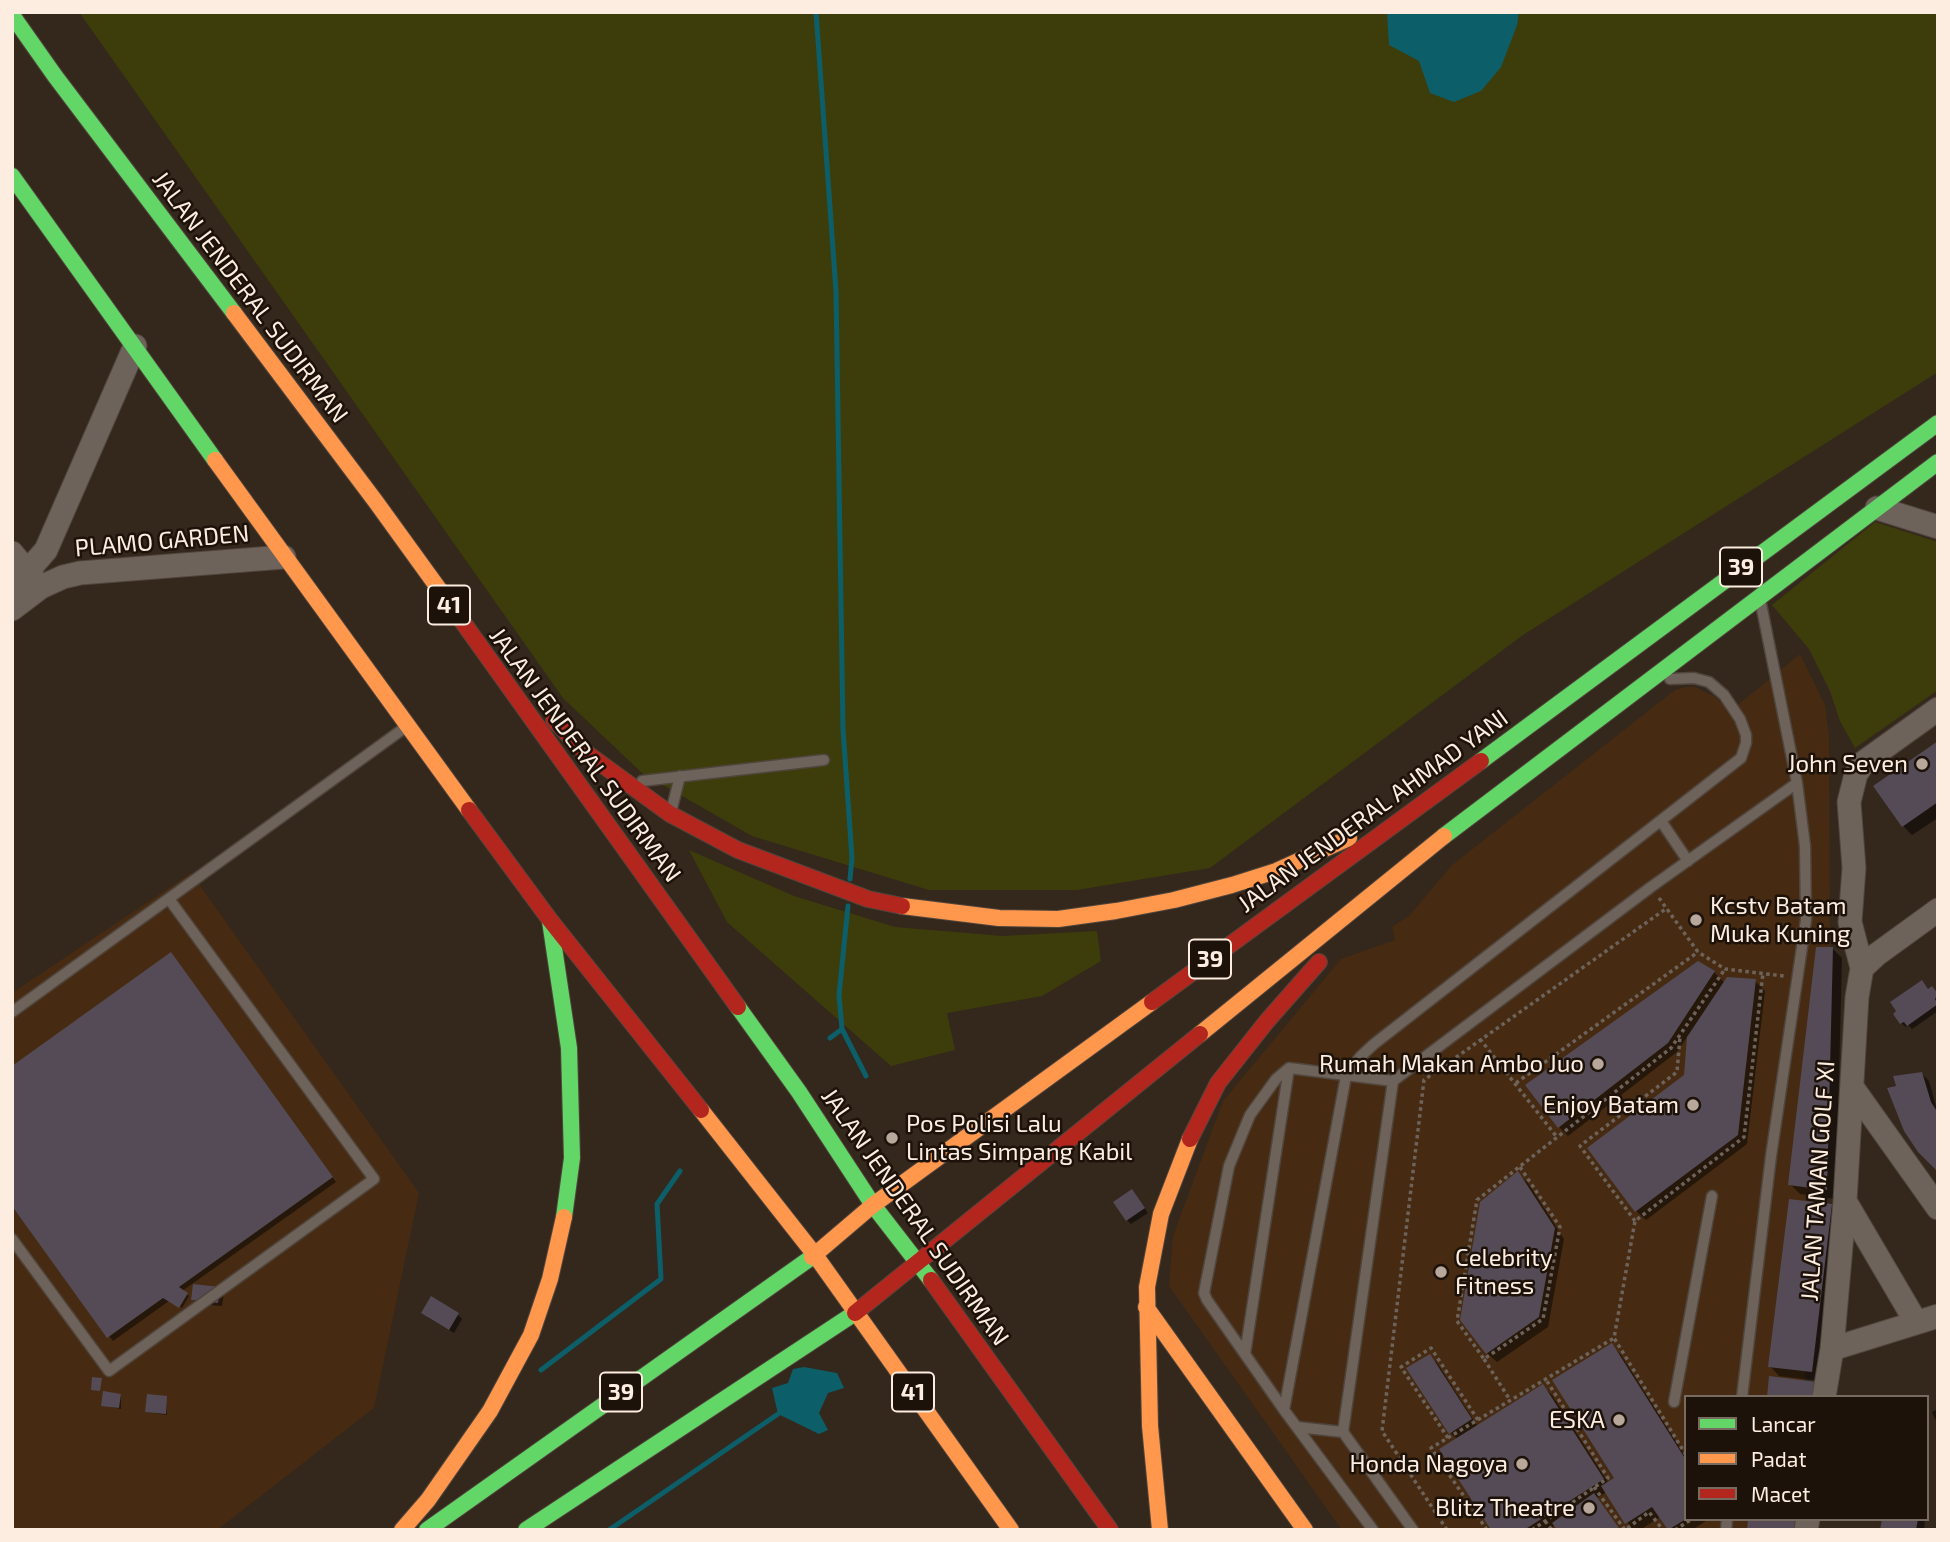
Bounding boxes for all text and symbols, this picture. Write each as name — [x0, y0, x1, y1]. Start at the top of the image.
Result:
street label: JALAN JENDERAL SUDIRMAN — [146, 166, 354, 428]
street label: PLAMO GARDEN — [74, 519, 250, 563]
road number: 39 — [1720, 548, 1762, 586]
road number: 41 — [428, 586, 470, 624]
street label: JALAN JENDERAL SUDIRMAN — [483, 622, 687, 888]
street label: JALAN JENDERAL AHMAD YANI — [1232, 703, 1514, 919]
place label: John Seven — [1787, 750, 1908, 778]
marker: John Seven — [1914, 756, 1930, 772]
place label: Kcstv Batam Muka Kuning — [1710, 892, 1850, 948]
marker: Kcstv Batam Muka Kuning — [1688, 912, 1704, 928]
road number: 39 — [1189, 940, 1231, 978]
place label: Rumah Makan Ambo Juo — [1319, 1050, 1584, 1078]
marker: Rumah Makan Ambo Juo — [1590, 1056, 1606, 1072]
street label: JALAN TAMAN GOLF XI — [1795, 1060, 1841, 1302]
street label: JALAN JENDERAL SUDIRMAN — [815, 1083, 1015, 1351]
place label: Enjoy Batam — [1543, 1091, 1679, 1119]
marker: Enjoy Batam — [1685, 1097, 1701, 1113]
place label: Pos Polisi Lalu Lintas Simpang Kabil — [906, 1110, 1132, 1166]
marker: Pos Polisi Lalu Lintas Simpang Kabil — [884, 1130, 900, 1146]
place label: Celebrity Fitness — [1455, 1244, 1553, 1300]
marker: Celebrity Fitness — [1433, 1264, 1449, 1280]
road number: 39 — [600, 1372, 642, 1412]
road number: 41 — [892, 1372, 934, 1412]
legend — [1684, 1395, 1929, 1521]
place label: ESKA — [1549, 1406, 1605, 1434]
text: Lancar — [1751, 1411, 1816, 1436]
marker: ESKA — [1611, 1412, 1627, 1428]
text: Padat — [1751, 1446, 1806, 1471]
place label: Honda Nagoya — [1349, 1450, 1508, 1478]
marker: Honda Nagoya — [1514, 1456, 1530, 1472]
text: Macet — [1751, 1481, 1810, 1506]
place label: Blitz Theatre — [1435, 1494, 1575, 1522]
marker: Blitz Theatre — [1581, 1500, 1597, 1516]

